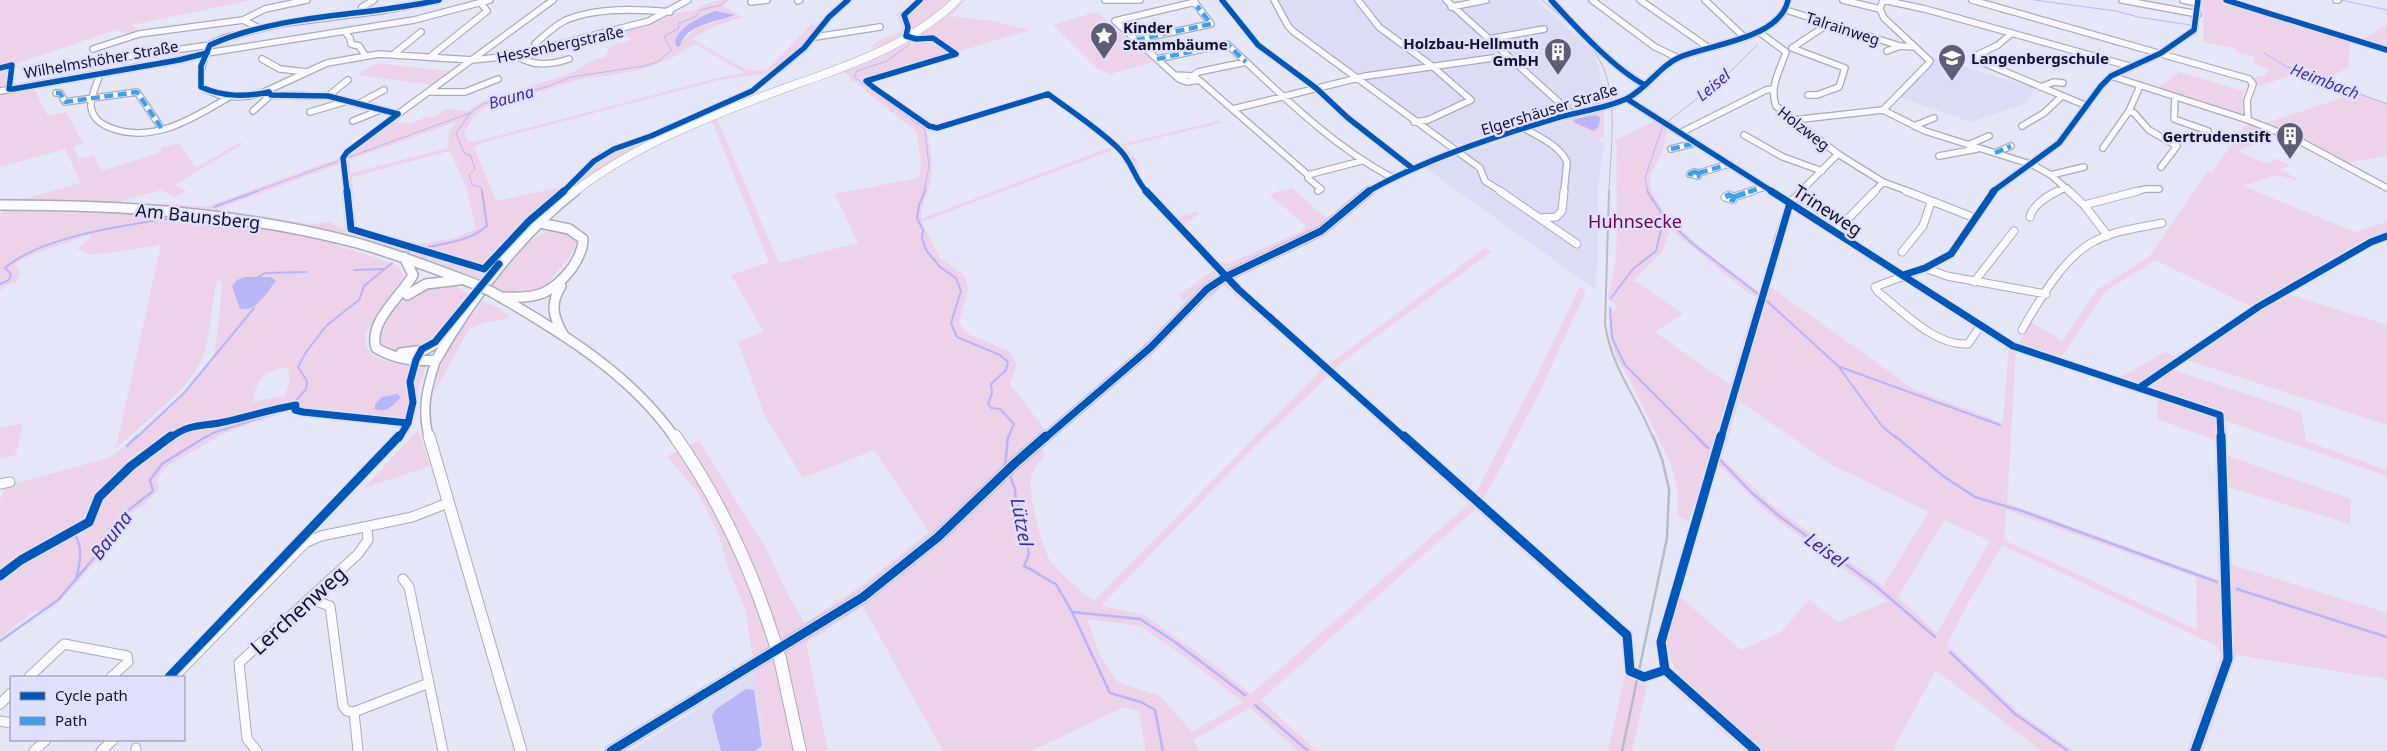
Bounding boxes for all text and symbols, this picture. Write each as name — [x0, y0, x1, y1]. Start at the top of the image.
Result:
street label: Talrainweg — [1804, 7, 1882, 49]
place label: Kinder Stammbäume — [1123, 17, 1228, 54]
street label: Hessenbergstraße — [495, 21, 625, 67]
place icon: Kinder Stammbäume — [1089, 21, 1119, 60]
place label: Holzbau-Hellmuth GmbH — [1403, 33, 1539, 70]
street label: Wilhelmshöher Straße — [22, 36, 180, 82]
building icon: Holzbau-Hellmuth GmbH — [1543, 37, 1573, 76]
school or university icon: Langenbergschule — [1937, 43, 1967, 82]
place label: Langenbergschule — [1971, 48, 2109, 68]
water label: Heimbach — [2288, 58, 2362, 104]
water label: Leisel — [1691, 64, 1736, 106]
street label: Elgershäuser Straße — [1478, 79, 1620, 139]
water label: Bauna — [486, 80, 536, 114]
street label: Holzweg — [1774, 101, 1834, 155]
building icon: Gertrudenstift — [2275, 121, 2305, 160]
place label: Gertrudenstift — [2162, 126, 2271, 146]
street label: Trineweg — [1789, 179, 1867, 241]
street label: Am Baunsberg — [134, 198, 262, 234]
park label: Huhnsecke — [1588, 209, 1682, 233]
water label: Lützel — [1005, 495, 1040, 550]
water label: Bauna — [84, 505, 138, 565]
water label: Leisel — [1800, 526, 1853, 575]
street label: Lerchenweg — [244, 559, 352, 661]
legend — [10, 676, 185, 741]
text: Cycle path — [55, 685, 128, 705]
text: Path — [55, 710, 87, 730]

